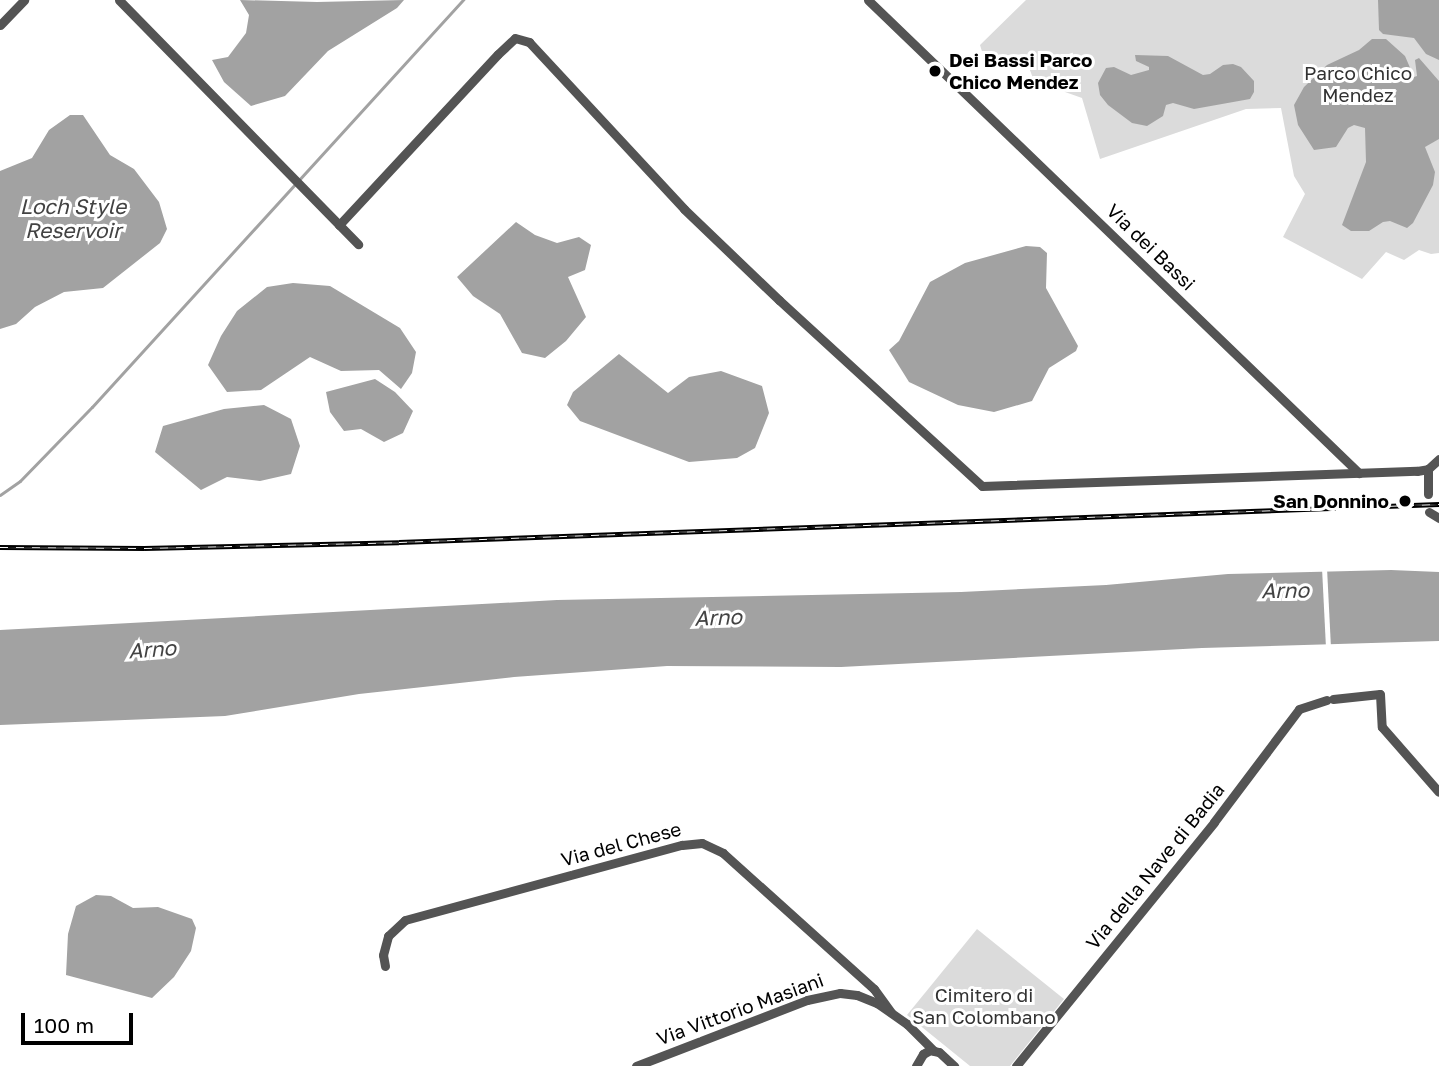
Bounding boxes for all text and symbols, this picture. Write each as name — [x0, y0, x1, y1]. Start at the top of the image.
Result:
place label: Dei Bassi Parco Chico Mendez — [949, 49, 1092, 93]
park label: Parco Chico Mendez — [1304, 62, 1412, 106]
marker: Dei Bassi Parco Chico Mendez — [927, 63, 943, 79]
water label: Loch Style Reservoir — [20, 193, 126, 243]
street label: Via dei Bassi — [1102, 199, 1200, 295]
place label: San Donnino — [1273, 490, 1389, 512]
marker: San Donnino — [1395, 491, 1415, 511]
water label: Arno — [1261, 577, 1309, 603]
water label: Arno — [694, 604, 742, 630]
water label: Arno — [127, 635, 177, 663]
street label: Via della Nave di Badia — [1081, 778, 1229, 954]
street label: Via del Chese — [558, 817, 684, 871]
street label: Via Vittorio Masiani — [653, 968, 827, 1050]
park label: Cimitero di San Colombano — [912, 984, 1056, 1028]
scale bar — [24, 1000, 136, 1044]
text: 100 m — [34, 1012, 94, 1038]

